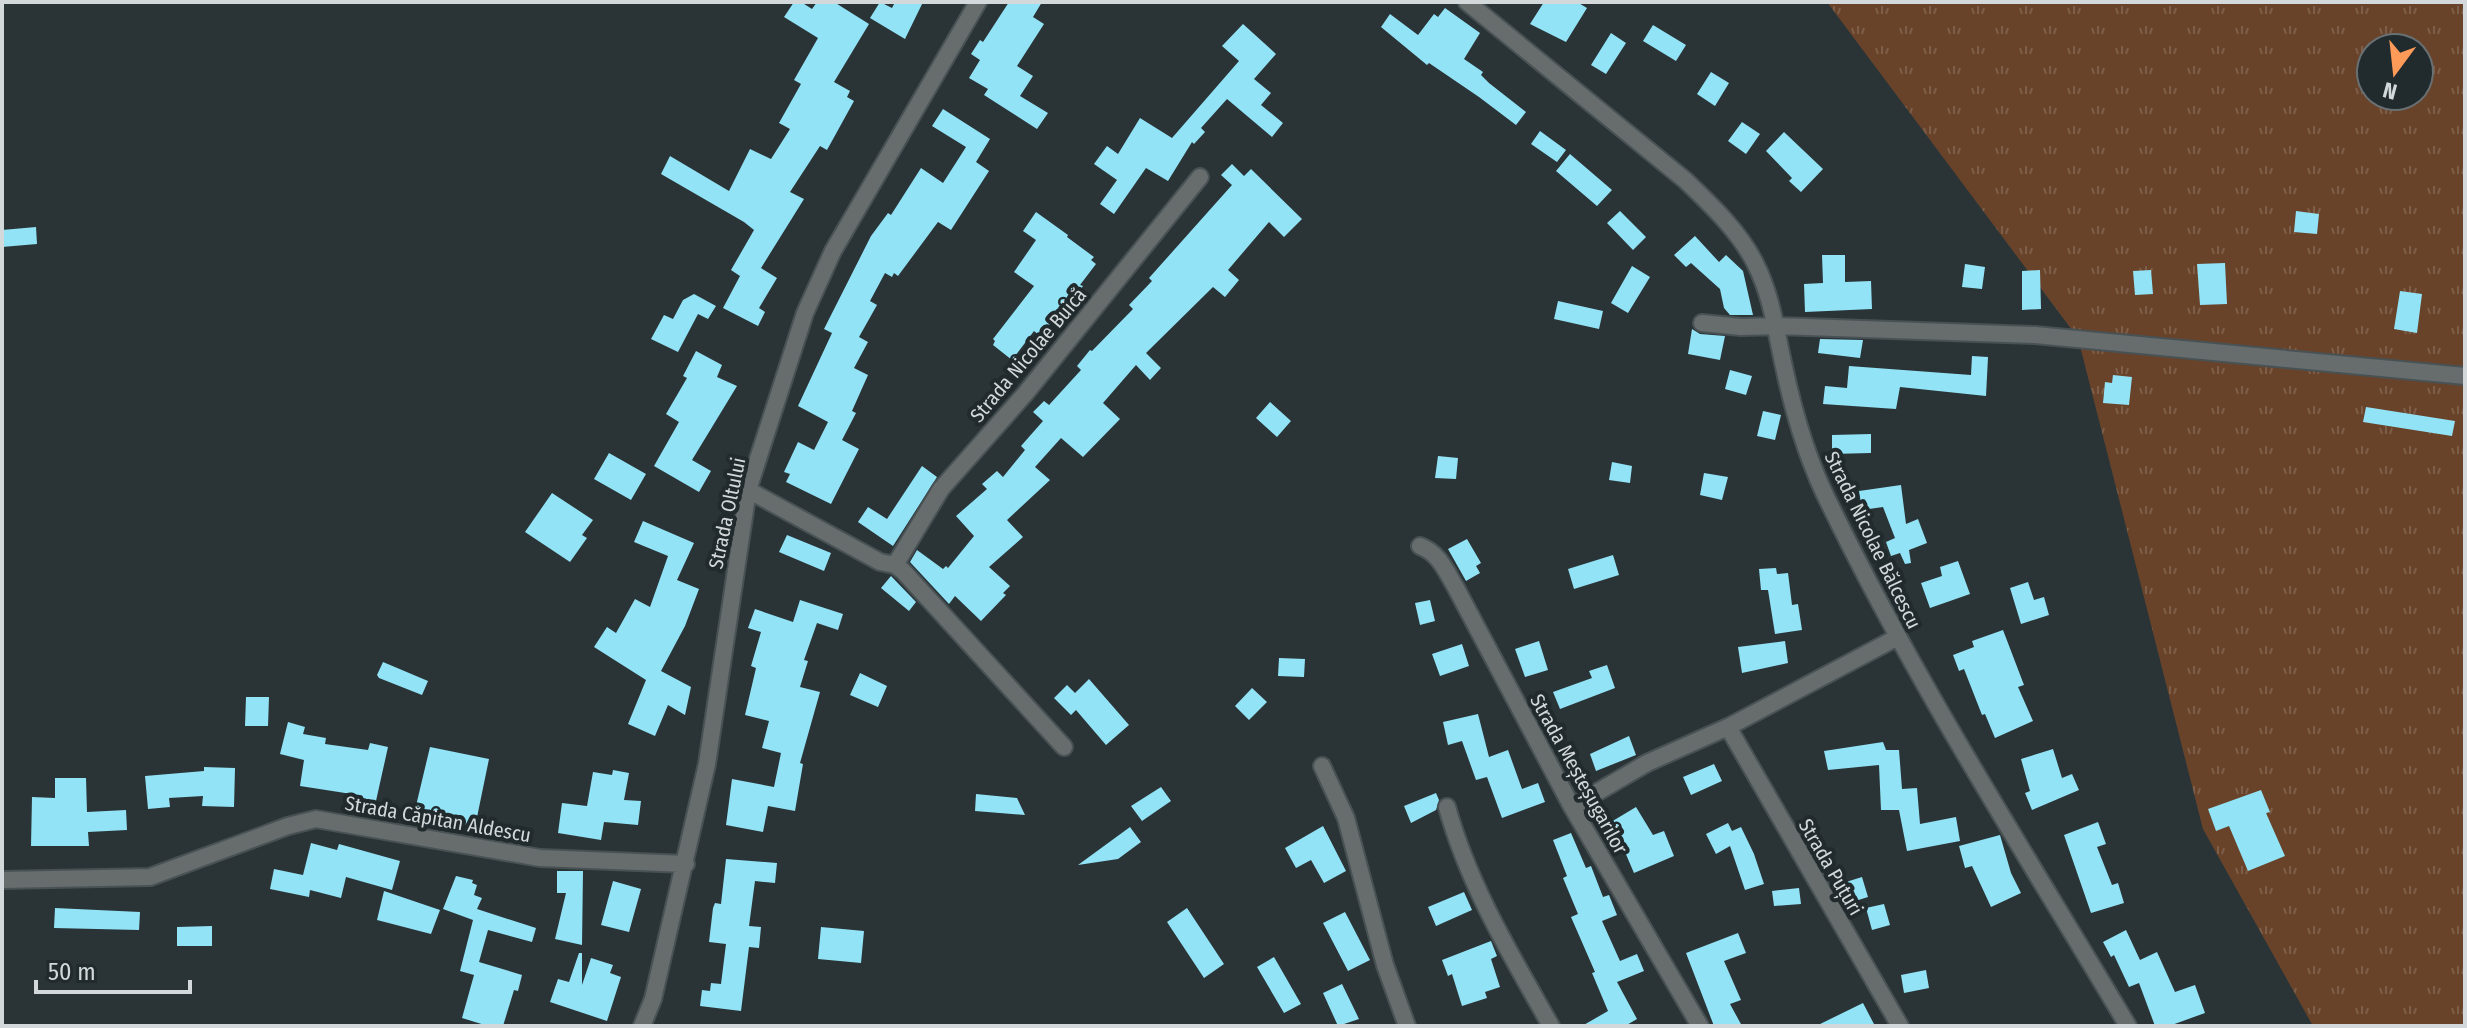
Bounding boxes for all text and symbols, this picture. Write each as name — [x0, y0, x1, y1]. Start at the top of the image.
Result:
north arrow — [2355, 32, 2435, 112]
text: N — [2380, 76, 2400, 106]
street label: Strada Nicolae Buică — [965, 283, 1091, 427]
street label: Strada Nicolae Bălcescu — [1820, 447, 1926, 633]
street label: Strada Oltului — [703, 455, 751, 571]
street label: Strada Meșteșugarilor — [1524, 690, 1633, 859]
street label: Strada Căpitan Aldescu — [343, 791, 533, 847]
street label: Strada Puțuri — [1793, 815, 1868, 920]
scale bar — [36, 944, 190, 994]
text: 50 m — [48, 958, 96, 986]

